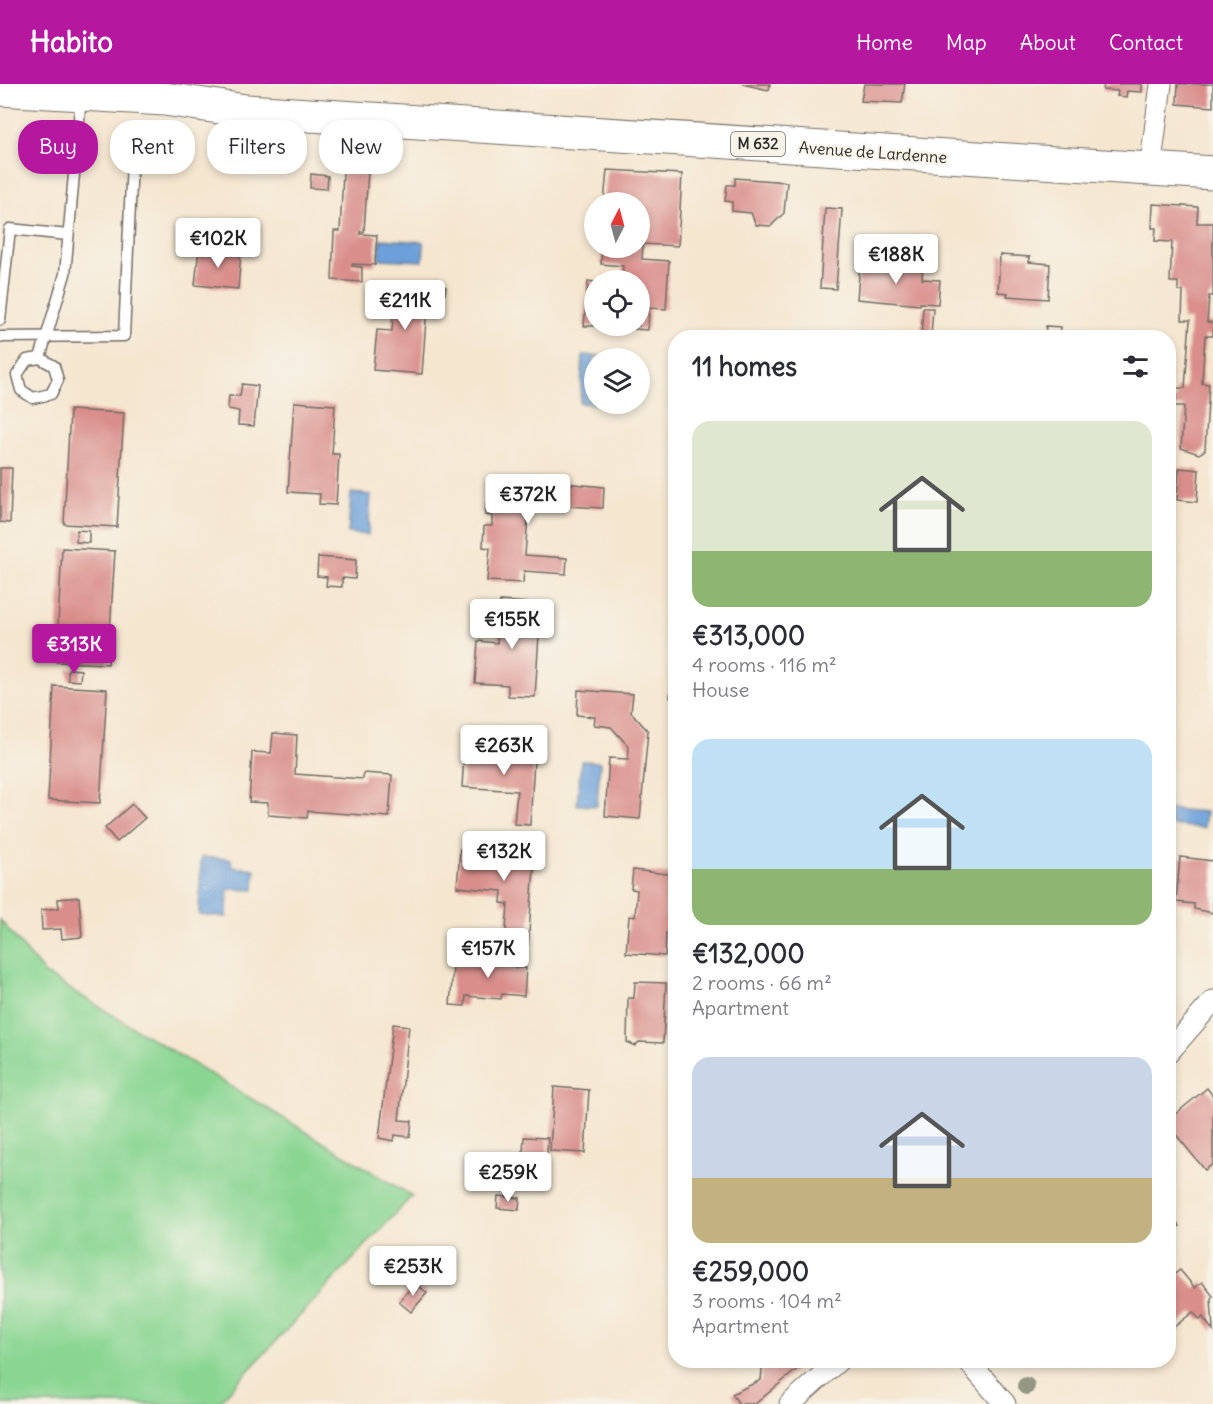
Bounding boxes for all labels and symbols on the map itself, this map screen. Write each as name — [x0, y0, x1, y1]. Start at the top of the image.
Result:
road number: M 632 — [731, 132, 785, 156]
street label: Avenue de Lardenne — [798, 137, 948, 167]
north arrow — [584, 192, 650, 258]
pin: €102K — [176, 218, 260, 269]
pin: €188K — [854, 234, 938, 285]
pin: €211K — [363, 280, 447, 331]
pin: €372K — [486, 474, 570, 525]
pin: €155K — [470, 599, 554, 650]
pin: €313K — [32, 624, 116, 675]
pin: €263K — [462, 725, 546, 776]
pin: €132K — [462, 831, 546, 882]
pin: €157K — [446, 928, 530, 979]
pin: €259K — [466, 1152, 550, 1203]
pin: €253K — [371, 1246, 455, 1297]

